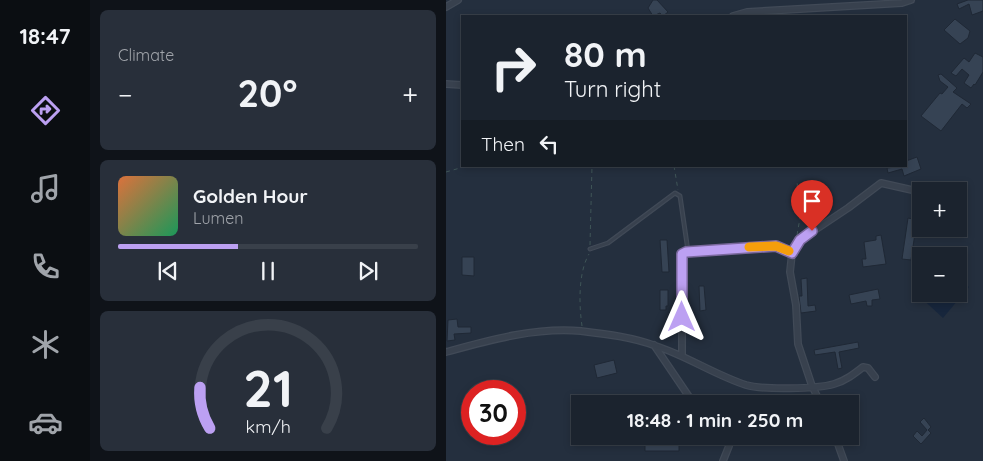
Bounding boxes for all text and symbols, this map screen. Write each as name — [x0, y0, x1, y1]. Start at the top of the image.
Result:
text: 18:47 — [20, 22, 70, 50]
text: 80 m — [564, 32, 647, 76]
icon: right — [481, 35, 546, 100]
text: Climate — [118, 45, 174, 65]
text: 20° — [237, 69, 297, 117]
text: Turn right — [564, 75, 661, 103]
text: − — [118, 77, 133, 112]
text: + — [402, 77, 418, 112]
icon: directions — [28, 93, 63, 128]
icon: left — [535, 130, 563, 158]
text: Then — [481, 132, 525, 156]
icon: music — [28, 171, 63, 206]
pin — [791, 180, 833, 231]
map controls — [912, 182, 967, 302]
button: + — [912, 182, 967, 237]
text: Golden Hour — [193, 184, 308, 208]
icon: arrive — [798, 187, 826, 215]
text: Lumen — [193, 208, 244, 228]
button: − — [912, 247, 967, 302]
icon: phone — [28, 249, 63, 284]
icon: previous — [154, 257, 182, 285]
icon: pause — [254, 257, 282, 285]
icon: next — [354, 257, 382, 285]
position arrow — [655, 290, 707, 342]
icon: climate — [28, 327, 63, 362]
text: 21 — [243, 355, 293, 420]
speed limit sign: 30 — [461, 380, 526, 445]
icon: car — [28, 405, 63, 440]
text: 18:48 · 1 min · 250 m — [627, 408, 803, 432]
text: km/h — [245, 415, 291, 437]

